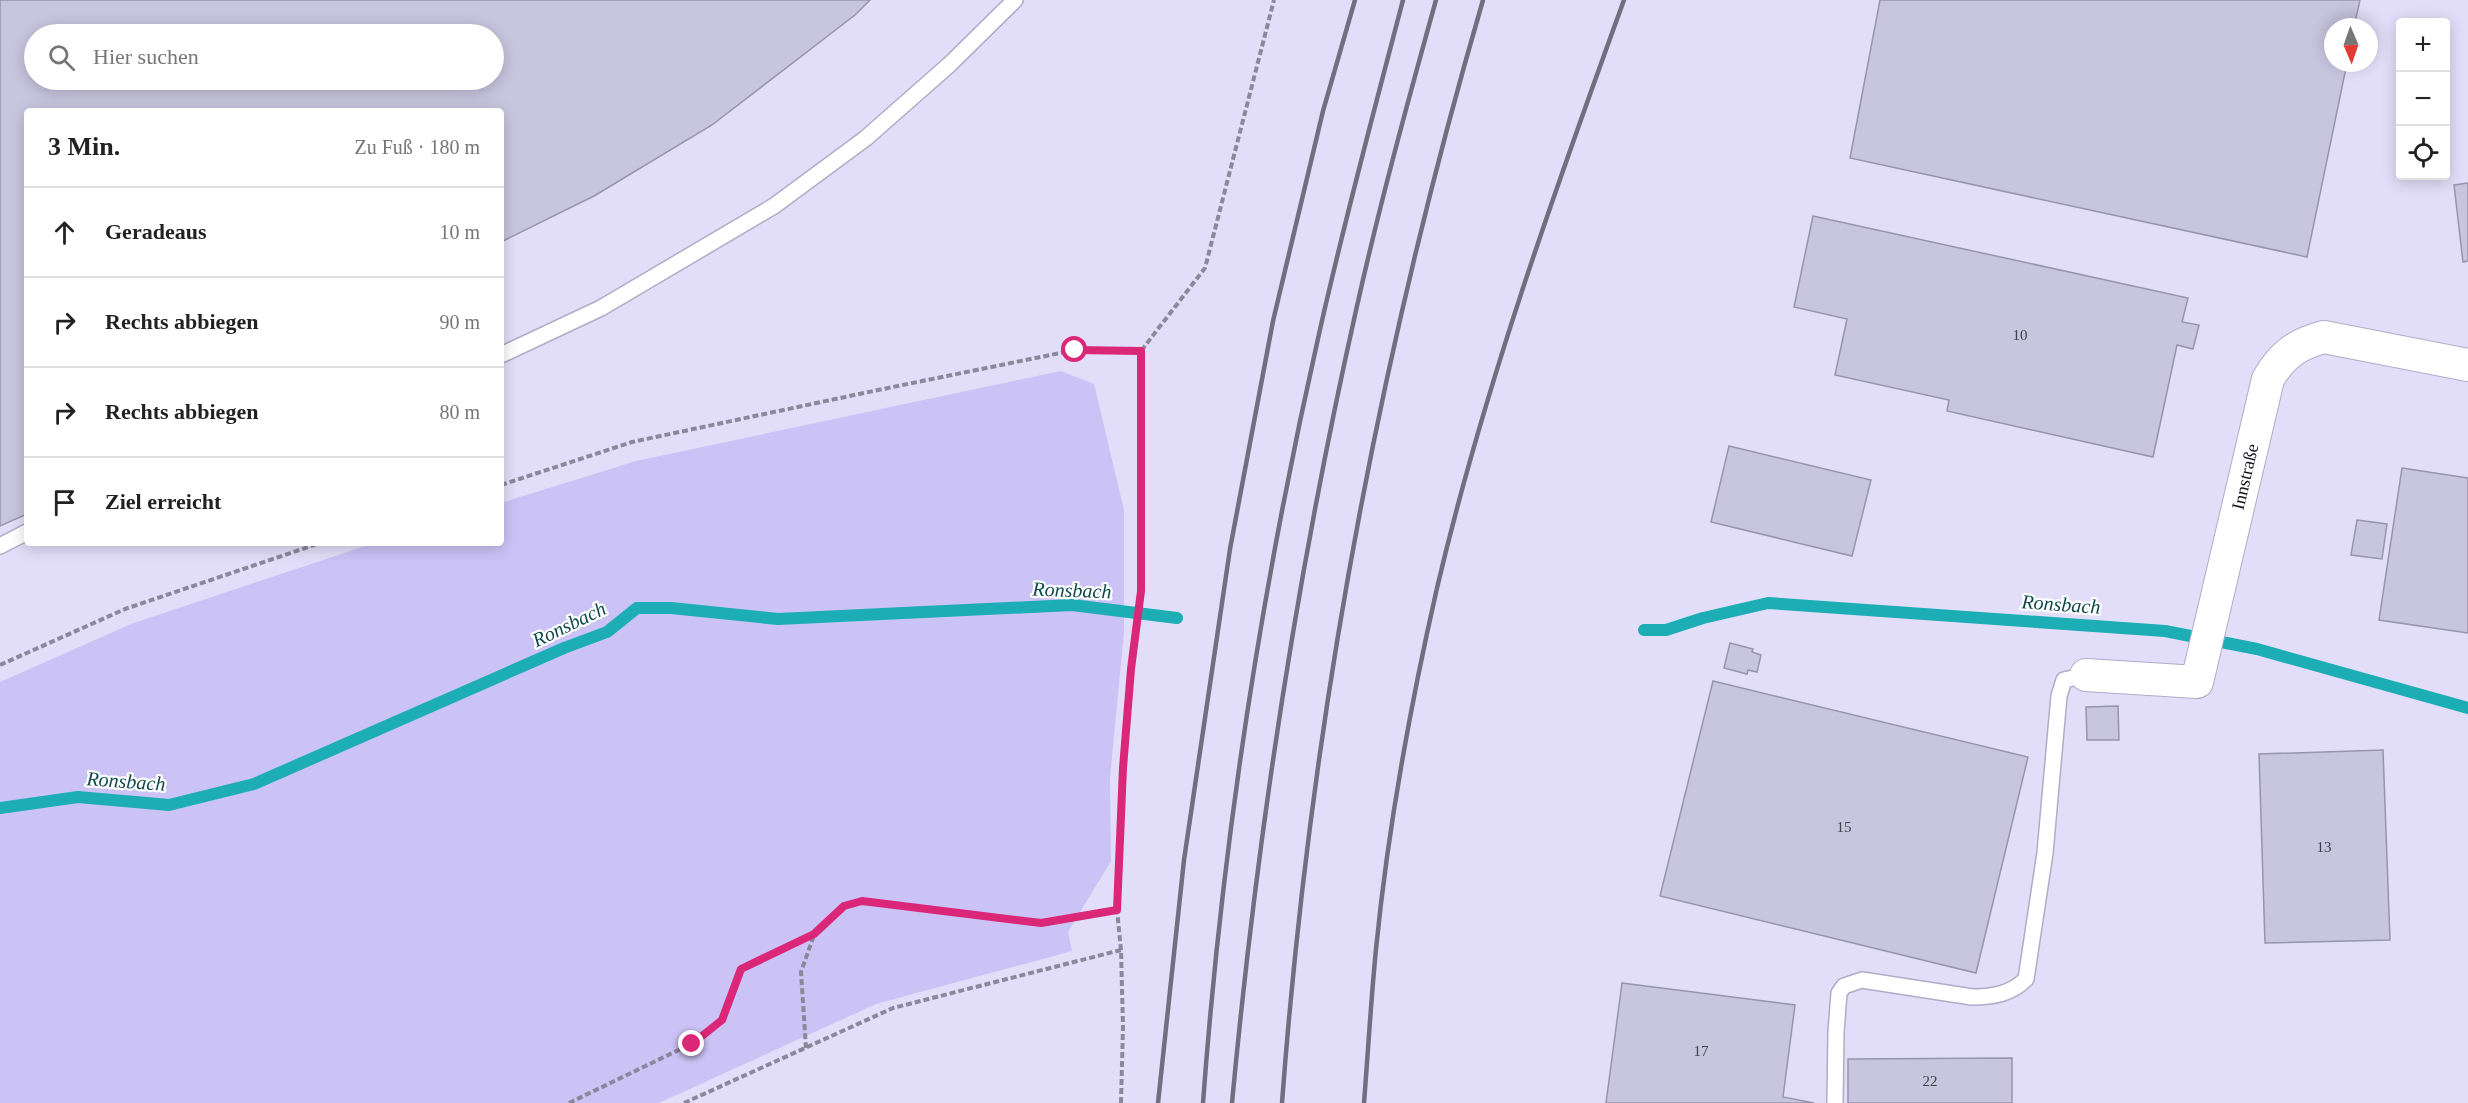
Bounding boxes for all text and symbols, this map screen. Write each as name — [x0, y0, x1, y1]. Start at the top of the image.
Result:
north arrow — [2324, 18, 2378, 72]
map controls — [2396, 18, 2450, 180]
button: + — [2396, 18, 2450, 72]
search box — [24, 24, 504, 90]
icon: search — [45, 41, 78, 74]
text: Hier suchen — [93, 44, 199, 69]
button: − — [2396, 72, 2450, 126]
button: locate — [2396, 126, 2450, 180]
text: 3 Min. — [48, 132, 120, 161]
text: Zu Fuß · 180 m — [354, 136, 480, 158]
icon: ahead — [48, 216, 81, 249]
text: Geradeaus — [105, 219, 206, 244]
text: 10 m — [439, 221, 480, 243]
icon: right — [48, 306, 81, 339]
text: Rechts abbiegen — [105, 309, 258, 334]
text: 90 m — [439, 311, 480, 333]
house number: 10 — [2013, 327, 2028, 343]
route start — [1061, 336, 1087, 362]
icon: right — [48, 396, 81, 429]
text: Rechts abbiegen — [105, 399, 258, 424]
text: 80 m — [439, 401, 480, 423]
street label: Innstraße — [2228, 442, 2262, 512]
icon: arrive — [48, 486, 81, 519]
text: Ziel erreicht — [105, 489, 221, 514]
water label: Ronsbach — [1031, 578, 1112, 602]
water label: Ronsbach — [2020, 590, 2101, 618]
water label: Ronsbach — [528, 597, 609, 652]
water label: Ronsbach — [85, 767, 166, 795]
house number: 15 — [1837, 819, 1852, 835]
house number: 13 — [2317, 839, 2332, 855]
route end — [678, 1030, 704, 1056]
house number: 17 — [1694, 1043, 1709, 1059]
house number: 22 — [1923, 1073, 1938, 1089]

